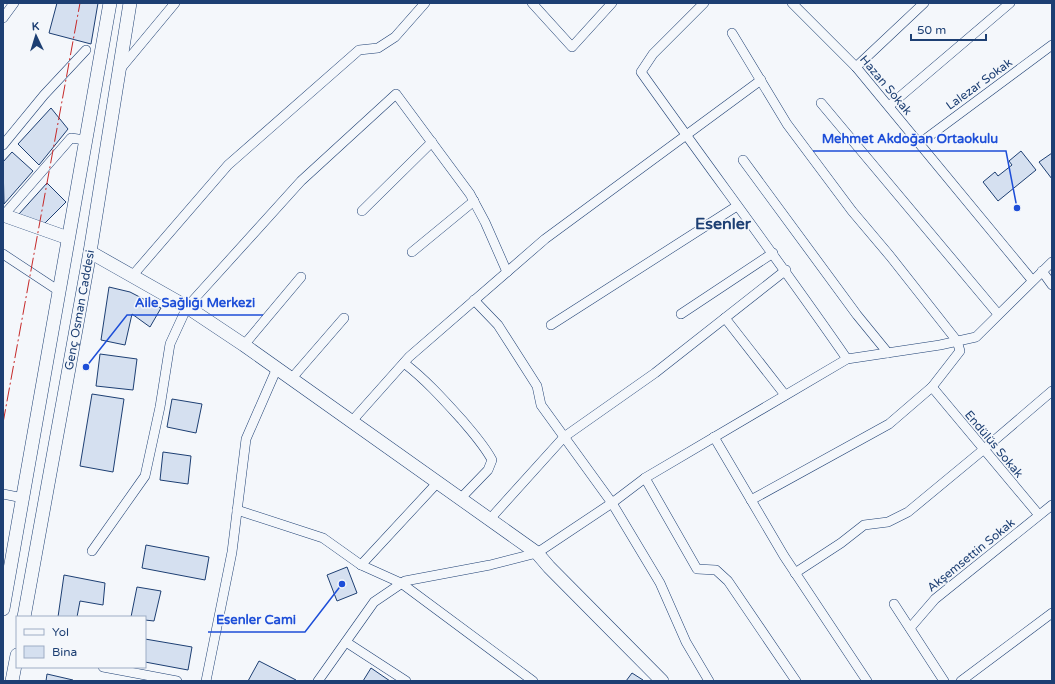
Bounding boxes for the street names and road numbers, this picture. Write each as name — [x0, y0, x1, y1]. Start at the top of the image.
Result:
street label: Hazan Sokak — [857, 52, 915, 118]
street label: Lalezar Sokak — [943, 55, 1015, 113]
street label: Genç Osman Caddesi — [62, 249, 97, 371]
street label: Endülüs Sokak — [962, 408, 1026, 481]
street label: Akşemsettin Sokak — [924, 515, 1018, 595]

